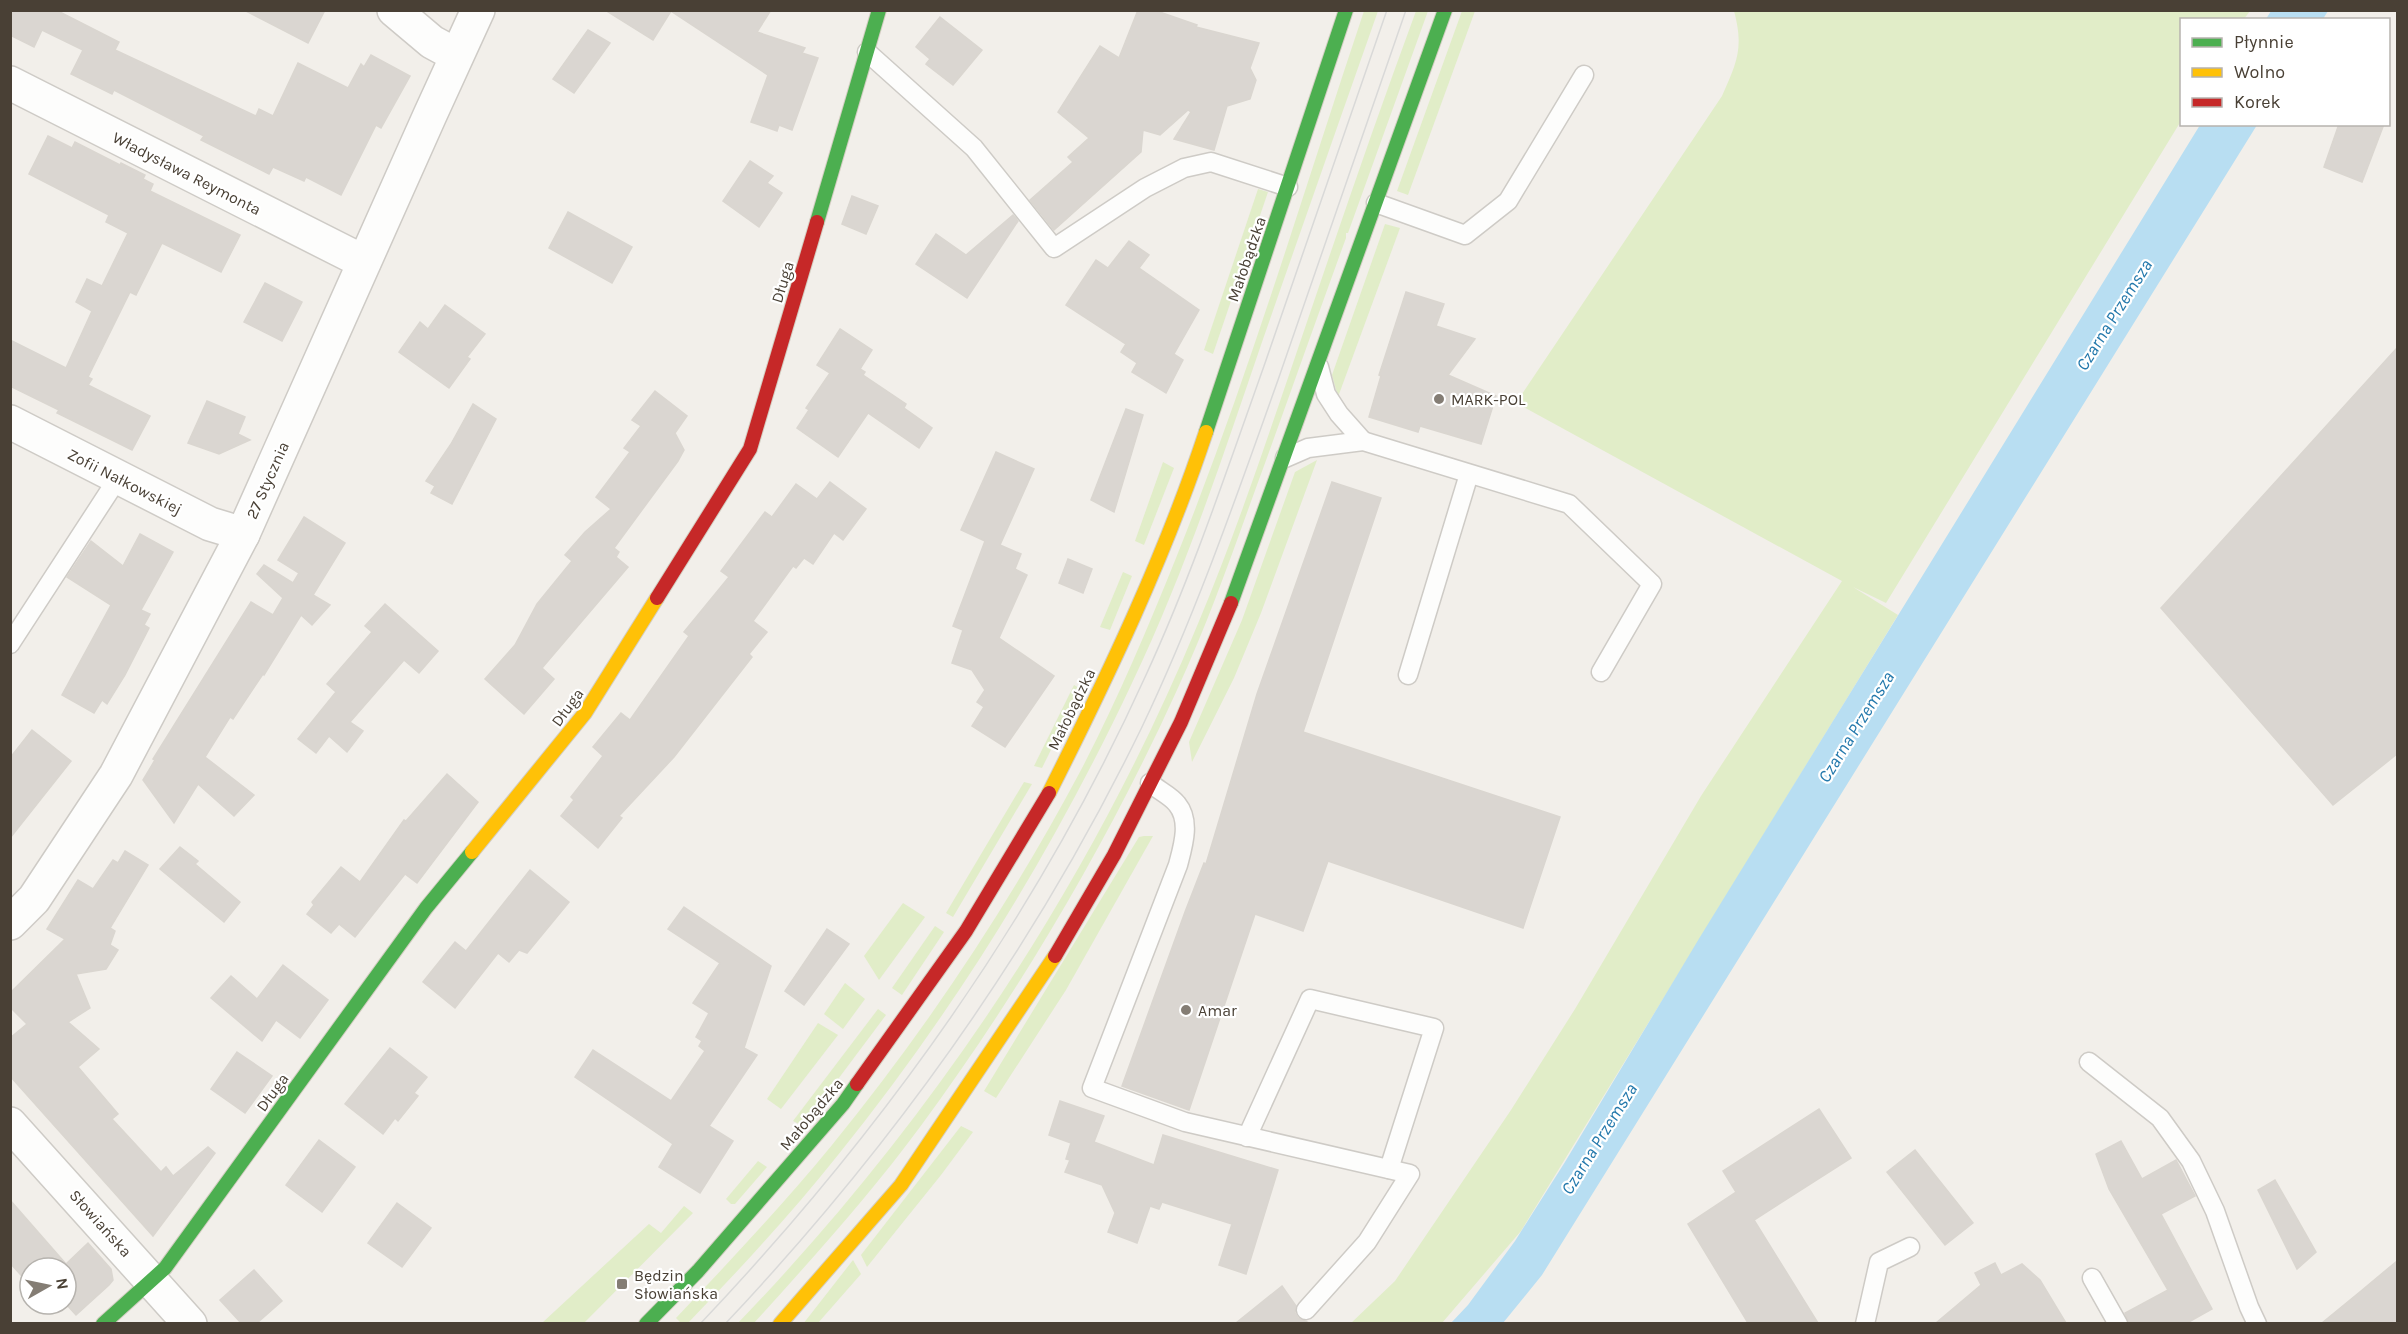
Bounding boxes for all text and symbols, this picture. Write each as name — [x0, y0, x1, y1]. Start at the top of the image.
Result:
legend — [2180, 18, 2390, 126]
text: Płynnie — [2234, 31, 2294, 53]
text: Wolno — [2234, 61, 2285, 83]
text: Korek — [2234, 91, 2281, 113]
street label: Władysława Reymonta — [109, 128, 264, 219]
street label: Małobądzka — [1223, 214, 1270, 304]
water label: Czarna Przemsza — [2071, 255, 2157, 375]
street label: Długa — [767, 259, 798, 305]
place label: MARK-POL — [1451, 390, 1526, 409]
marker: MARK-POL — [1432, 392, 1446, 406]
street label: 27 Stycznia — [242, 439, 293, 522]
street label: Zofii Nałkowskiej — [64, 444, 185, 519]
street label: Małobądzka — [1043, 665, 1099, 753]
water label: Czarna Przemsza — [1813, 667, 1899, 787]
street label: Długa — [547, 684, 588, 730]
place label: Amar — [1198, 1001, 1237, 1020]
marker: Amar — [1179, 1003, 1193, 1017]
street label: Długa — [252, 1069, 293, 1115]
street label: Małobądzka — [776, 1074, 847, 1154]
water label: Czarna Przemsza — [1556, 1079, 1642, 1199]
street label: Słowiańska — [65, 1186, 136, 1261]
north arrow — [18, 1256, 78, 1316]
place label: Będzin Słowiańska — [634, 1266, 718, 1303]
text: N — [52, 1277, 73, 1291]
marker: Będzin Słowiańska — [615, 1277, 629, 1291]

